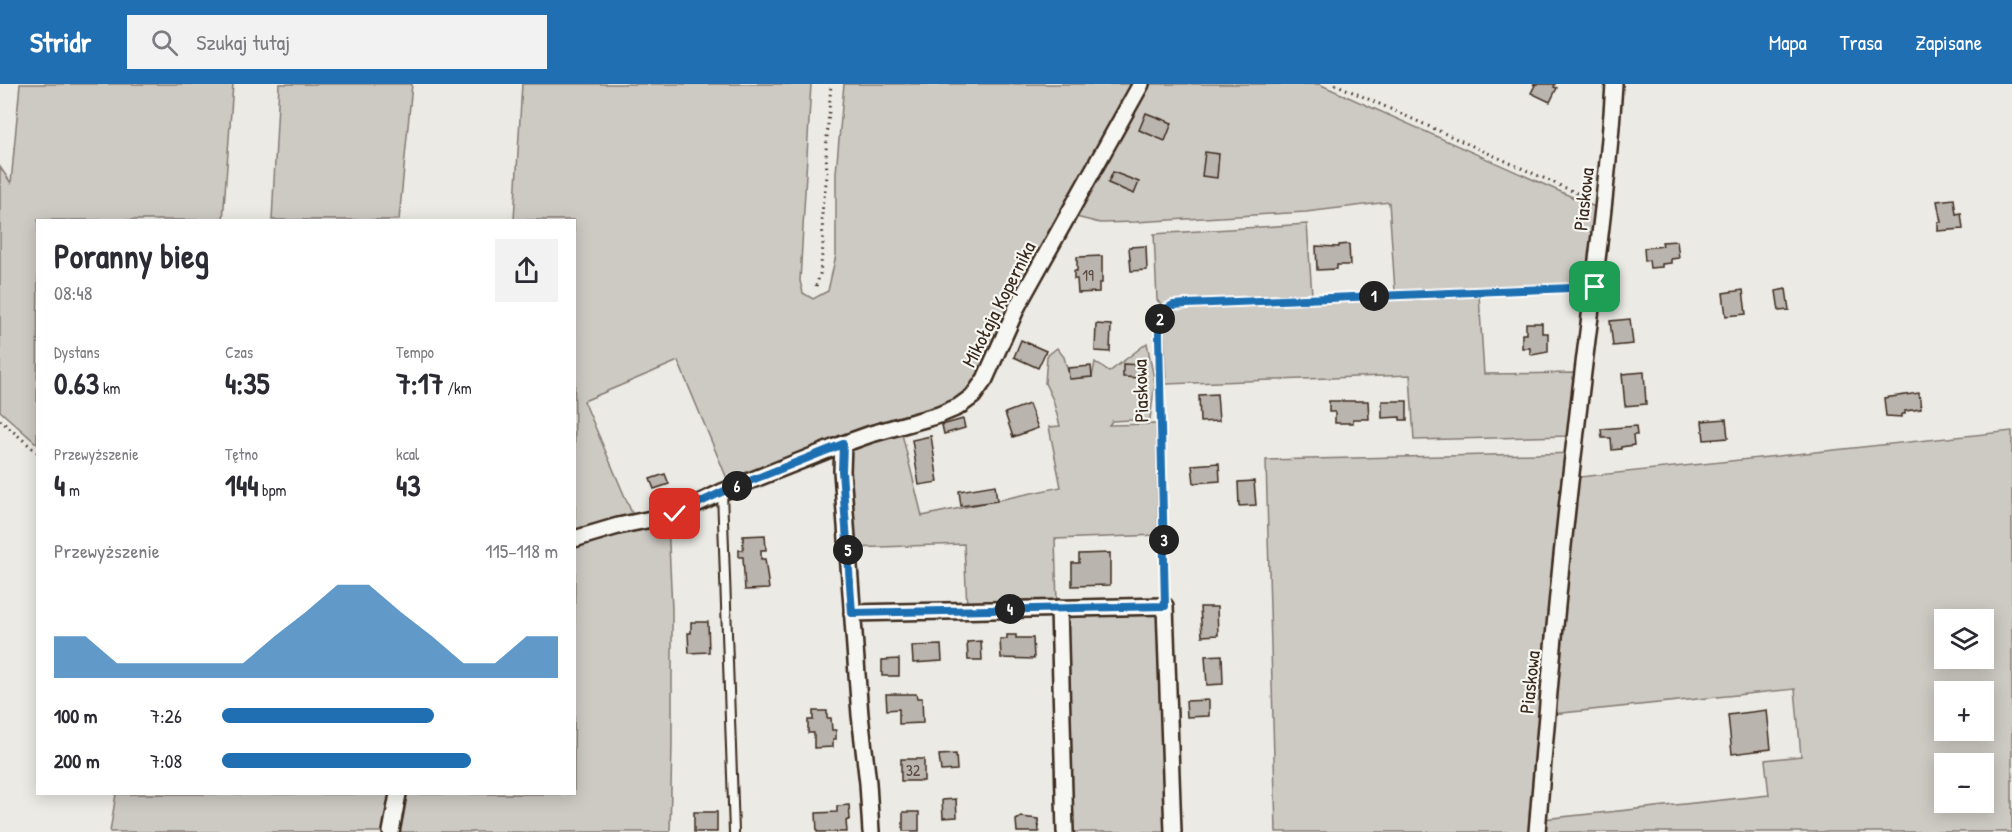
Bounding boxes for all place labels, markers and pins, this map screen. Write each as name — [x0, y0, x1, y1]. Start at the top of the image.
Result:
pin — [1569, 261, 1620, 312]
pin: 1 — [1359, 281, 1389, 311]
pin: 2 — [1145, 304, 1175, 334]
pin: 6 — [722, 471, 752, 501]
pin — [649, 488, 700, 539]
pin: 3 — [1149, 525, 1179, 555]
pin: 5 — [833, 535, 863, 565]
pin: 4 — [995, 594, 1025, 624]

